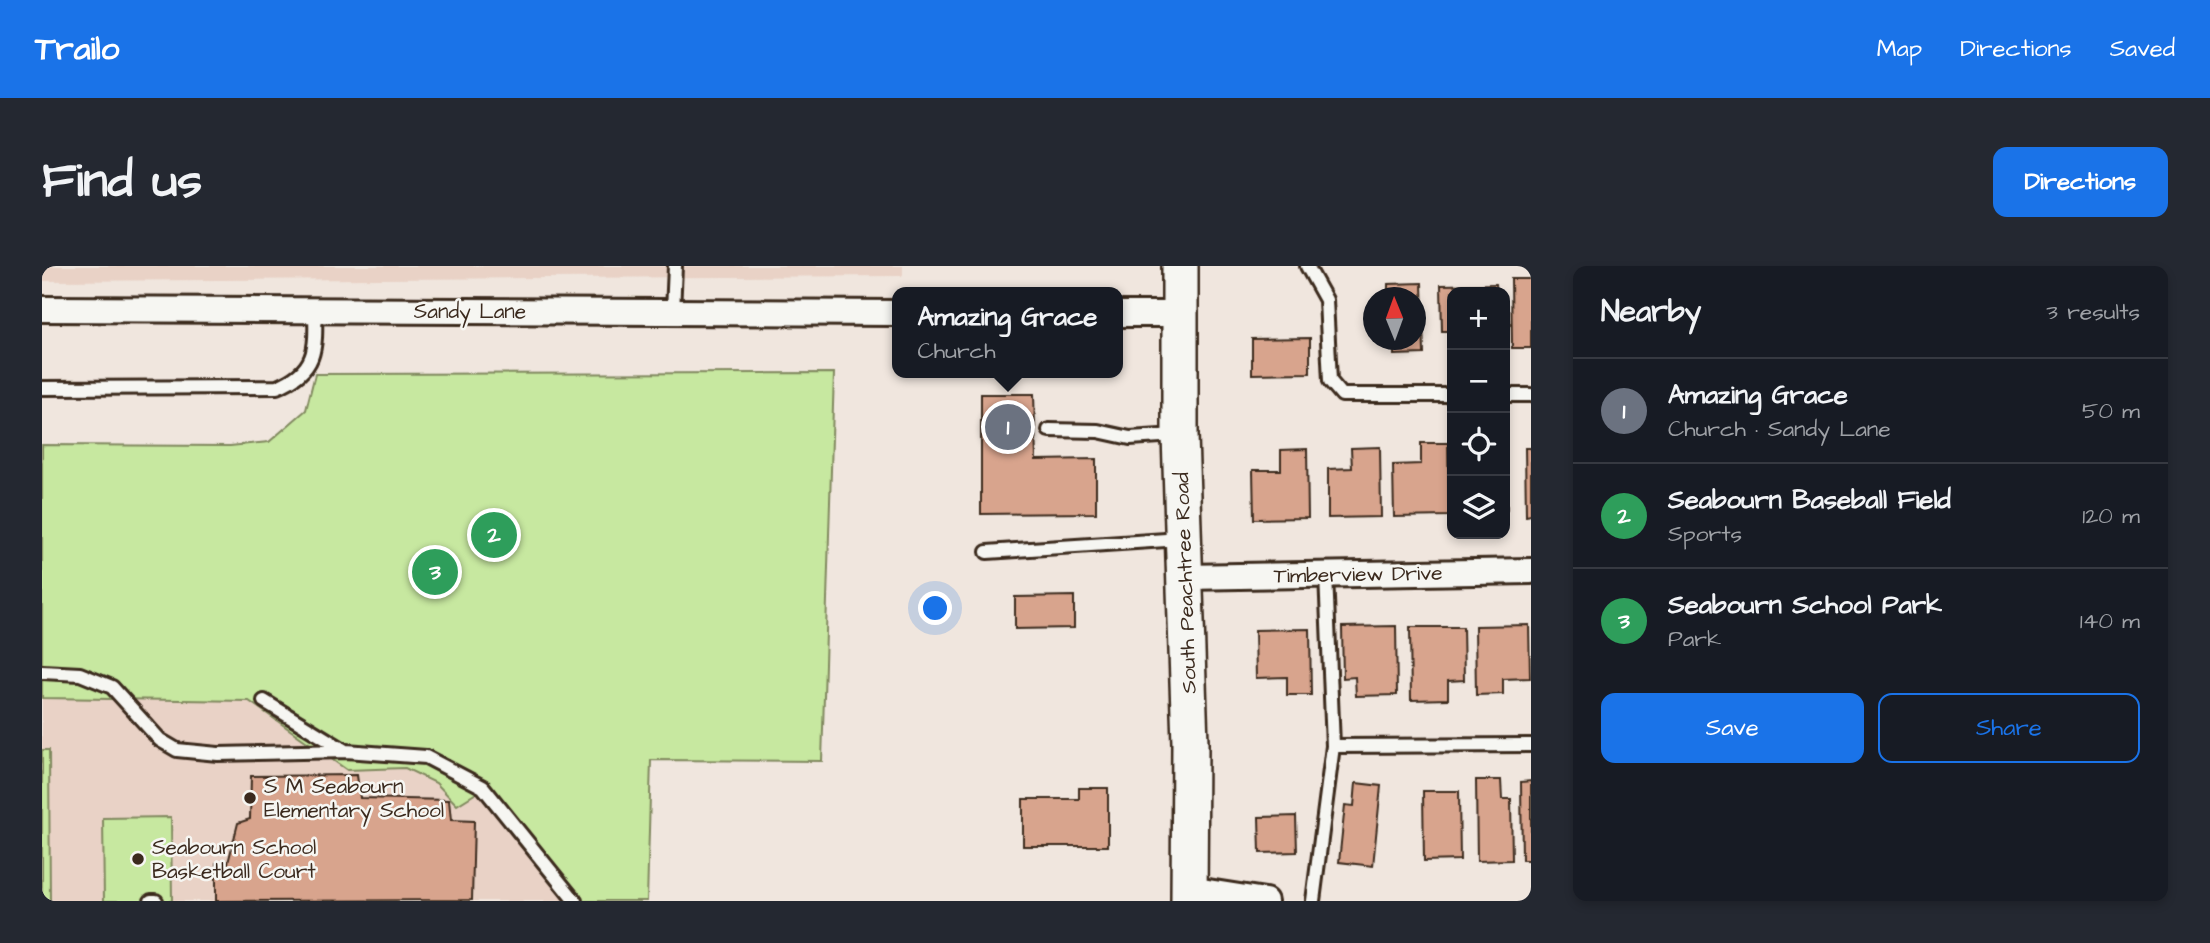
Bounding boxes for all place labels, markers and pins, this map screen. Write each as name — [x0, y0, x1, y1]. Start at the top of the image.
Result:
pin: 1 — [985, 401, 1031, 453]
pin: 2 — [471, 509, 517, 561]
pin: 3 — [412, 546, 458, 598]
place label: S M Seabourn Elementary School — [264, 772, 444, 827]
marker: S M Seabourn Elementary School — [242, 790, 258, 806]
place label: Seabourn School Basketball Court — [152, 833, 316, 886]
marker: Seabourn School Basketball Court — [130, 851, 146, 867]

